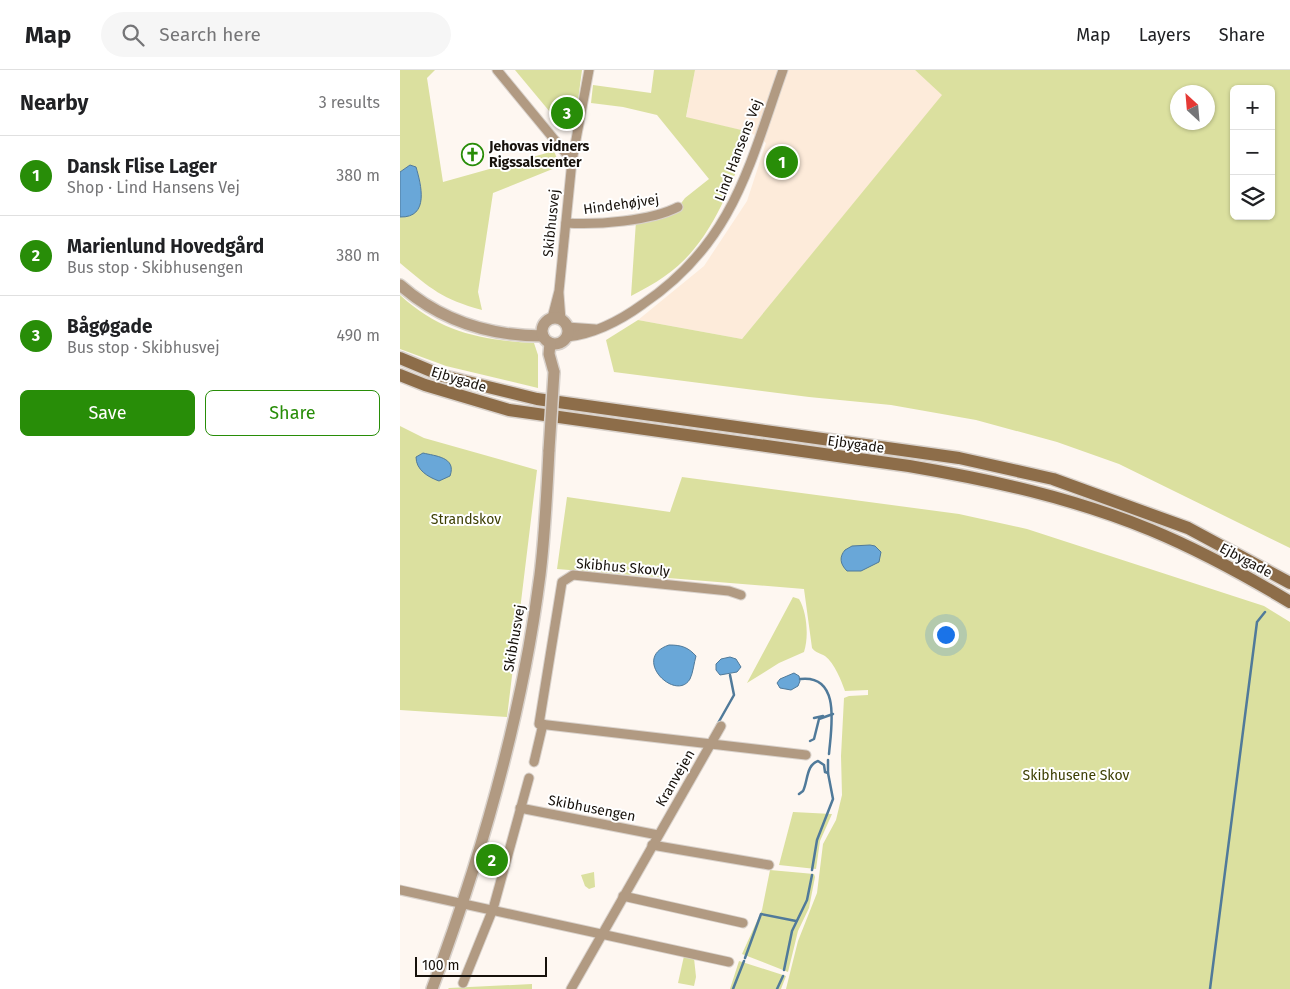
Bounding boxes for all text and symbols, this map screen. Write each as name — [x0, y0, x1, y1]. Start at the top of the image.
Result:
search box — [101, 12, 451, 57]
text: Map — [25, 21, 71, 49]
icon: search — [119, 21, 147, 49]
text: Search here — [159, 23, 261, 46]
text: Map — [1076, 24, 1111, 46]
text: Layers — [1139, 24, 1191, 46]
text: Share — [1219, 24, 1265, 46]
north arrow — [1170, 85, 1215, 130]
map controls — [1230, 85, 1275, 220]
button: + — [1230, 85, 1275, 130]
text: Nearby — [20, 90, 88, 116]
text: 3 results — [319, 93, 380, 112]
pin: 3 — [551, 94, 583, 132]
street label: Lind Hansens Vej — [711, 97, 766, 204]
button: − — [1230, 130, 1275, 175]
place label: Jehovas vidners Rigssalscenter — [488, 138, 590, 171]
church icon: Jehovas vidners Rigssalscenter — [461, 142, 485, 166]
pin: 1 — [766, 143, 798, 181]
text: Dansk Flise Lager — [67, 155, 217, 178]
text: 1 — [32, 166, 40, 185]
text: 380 m — [336, 166, 380, 185]
button: layers — [1230, 175, 1275, 220]
text: Shop · Lind Hansens Vej — [67, 178, 240, 197]
street label: Skibhusvej — [539, 188, 564, 258]
street label: Hindehøjvej — [582, 191, 660, 218]
text: Marienlund Hovedgård — [67, 235, 264, 258]
text: 2 — [32, 246, 40, 265]
text: 380 m — [336, 246, 380, 265]
text: Bus stop · Skibhusengen — [67, 258, 243, 277]
text: Bågøgade — [67, 315, 152, 338]
text: 3 — [32, 326, 40, 345]
text: 490 m — [337, 326, 380, 345]
text: Bus stop · Skibhusvej — [67, 338, 220, 357]
street label: Ejbygade — [429, 363, 489, 396]
button: Save — [20, 390, 195, 436]
button: Share — [205, 390, 380, 436]
street label: Ejbygade — [826, 432, 885, 457]
park label: Strandskov — [431, 511, 501, 528]
street label: Ejbygade — [1217, 540, 1275, 581]
street label: Skibhus Skovly — [575, 555, 671, 580]
street label: Skibhusvej — [500, 603, 529, 673]
your location — [933, 622, 959, 648]
street label: Kranvejen — [652, 747, 699, 810]
park label: Skibhusene Skov — [1023, 767, 1130, 784]
street label: Skibhusengen — [547, 792, 637, 825]
pin: 2 — [476, 841, 508, 879]
scale bar — [415, 954, 548, 977]
text: 100 m — [422, 957, 459, 974]

